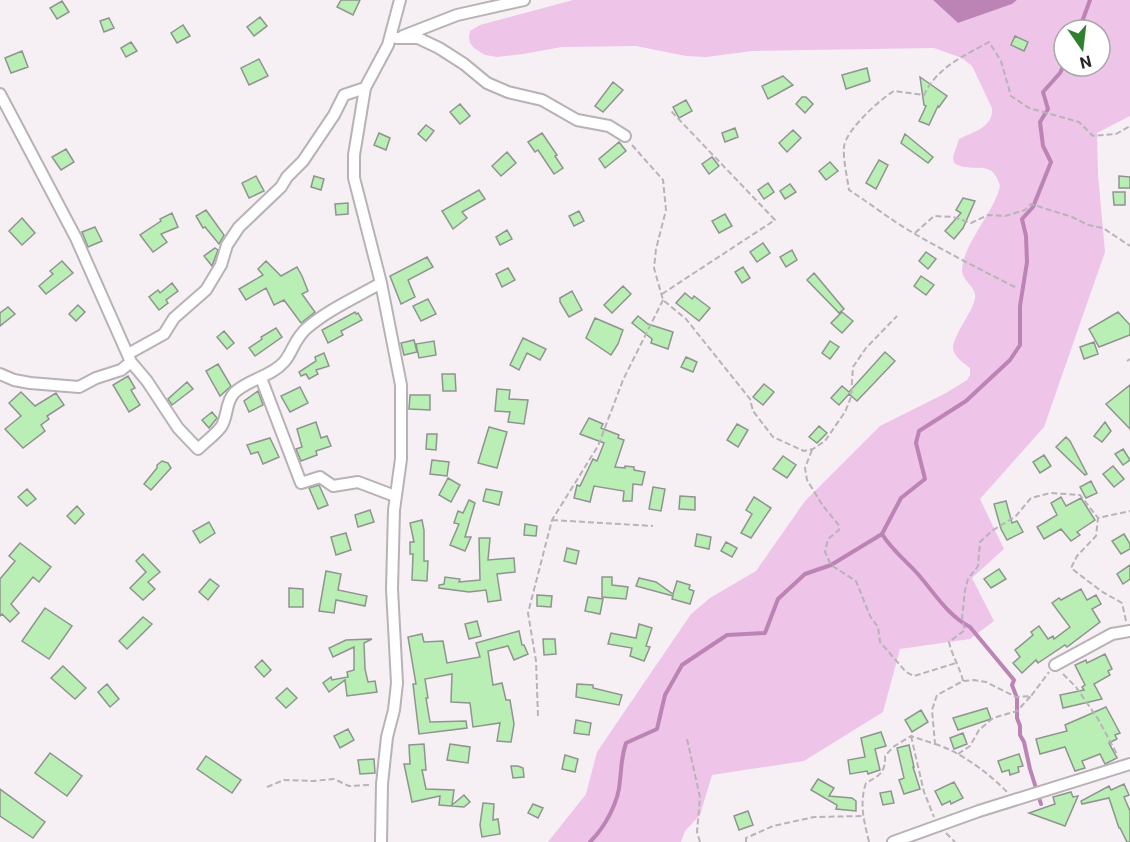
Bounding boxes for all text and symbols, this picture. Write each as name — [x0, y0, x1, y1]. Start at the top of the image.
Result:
north arrow — [1052, 18, 1112, 78]
text: N — [1078, 51, 1093, 73]

